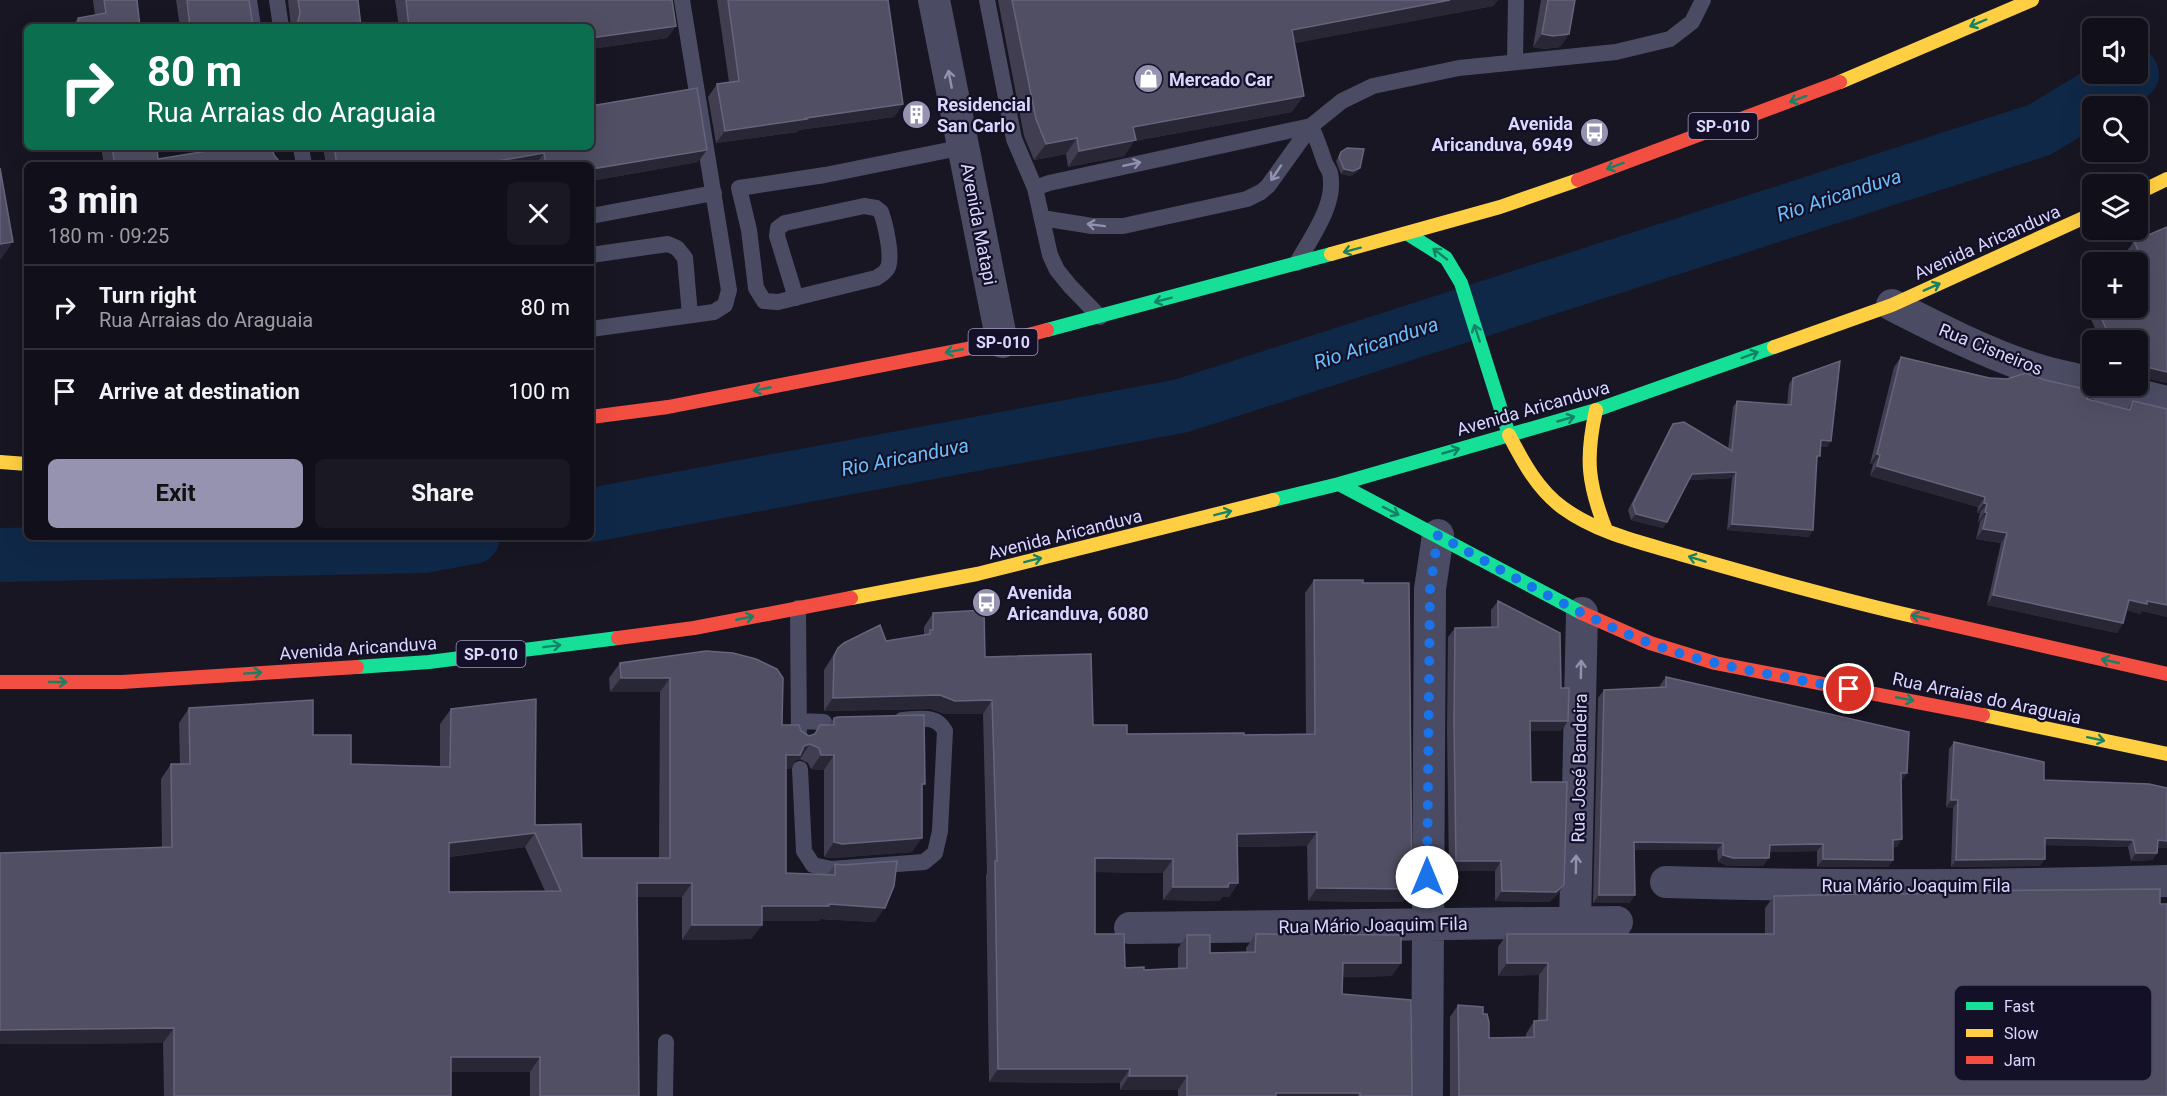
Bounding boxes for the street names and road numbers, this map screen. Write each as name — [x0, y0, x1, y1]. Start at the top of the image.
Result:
road number: SP-010 — [1688, 113, 1758, 139]
street label: Avenida Matapi — [957, 161, 1001, 287]
street label: Avenida Aricanduva — [1911, 200, 2063, 284]
street label: Rua Cisneiros — [1936, 319, 2046, 379]
road number: SP-010 — [968, 329, 1038, 355]
street label: Avenida Aricanduva — [1454, 376, 1612, 440]
street label: Avenida Aricanduva — [986, 505, 1144, 563]
street label: Avenida Aricanduva — [278, 632, 438, 664]
road number: SP-010 — [456, 641, 526, 667]
street label: Rua Arraias do Araguaia — [1891, 668, 2083, 728]
street label: Rua José Bandeira — [1567, 693, 1591, 843]
street label: Rua Mário Joaquim Fila — [1821, 875, 2011, 896]
street label: Rua Mário Joaquim Fila — [1278, 913, 1468, 937]

